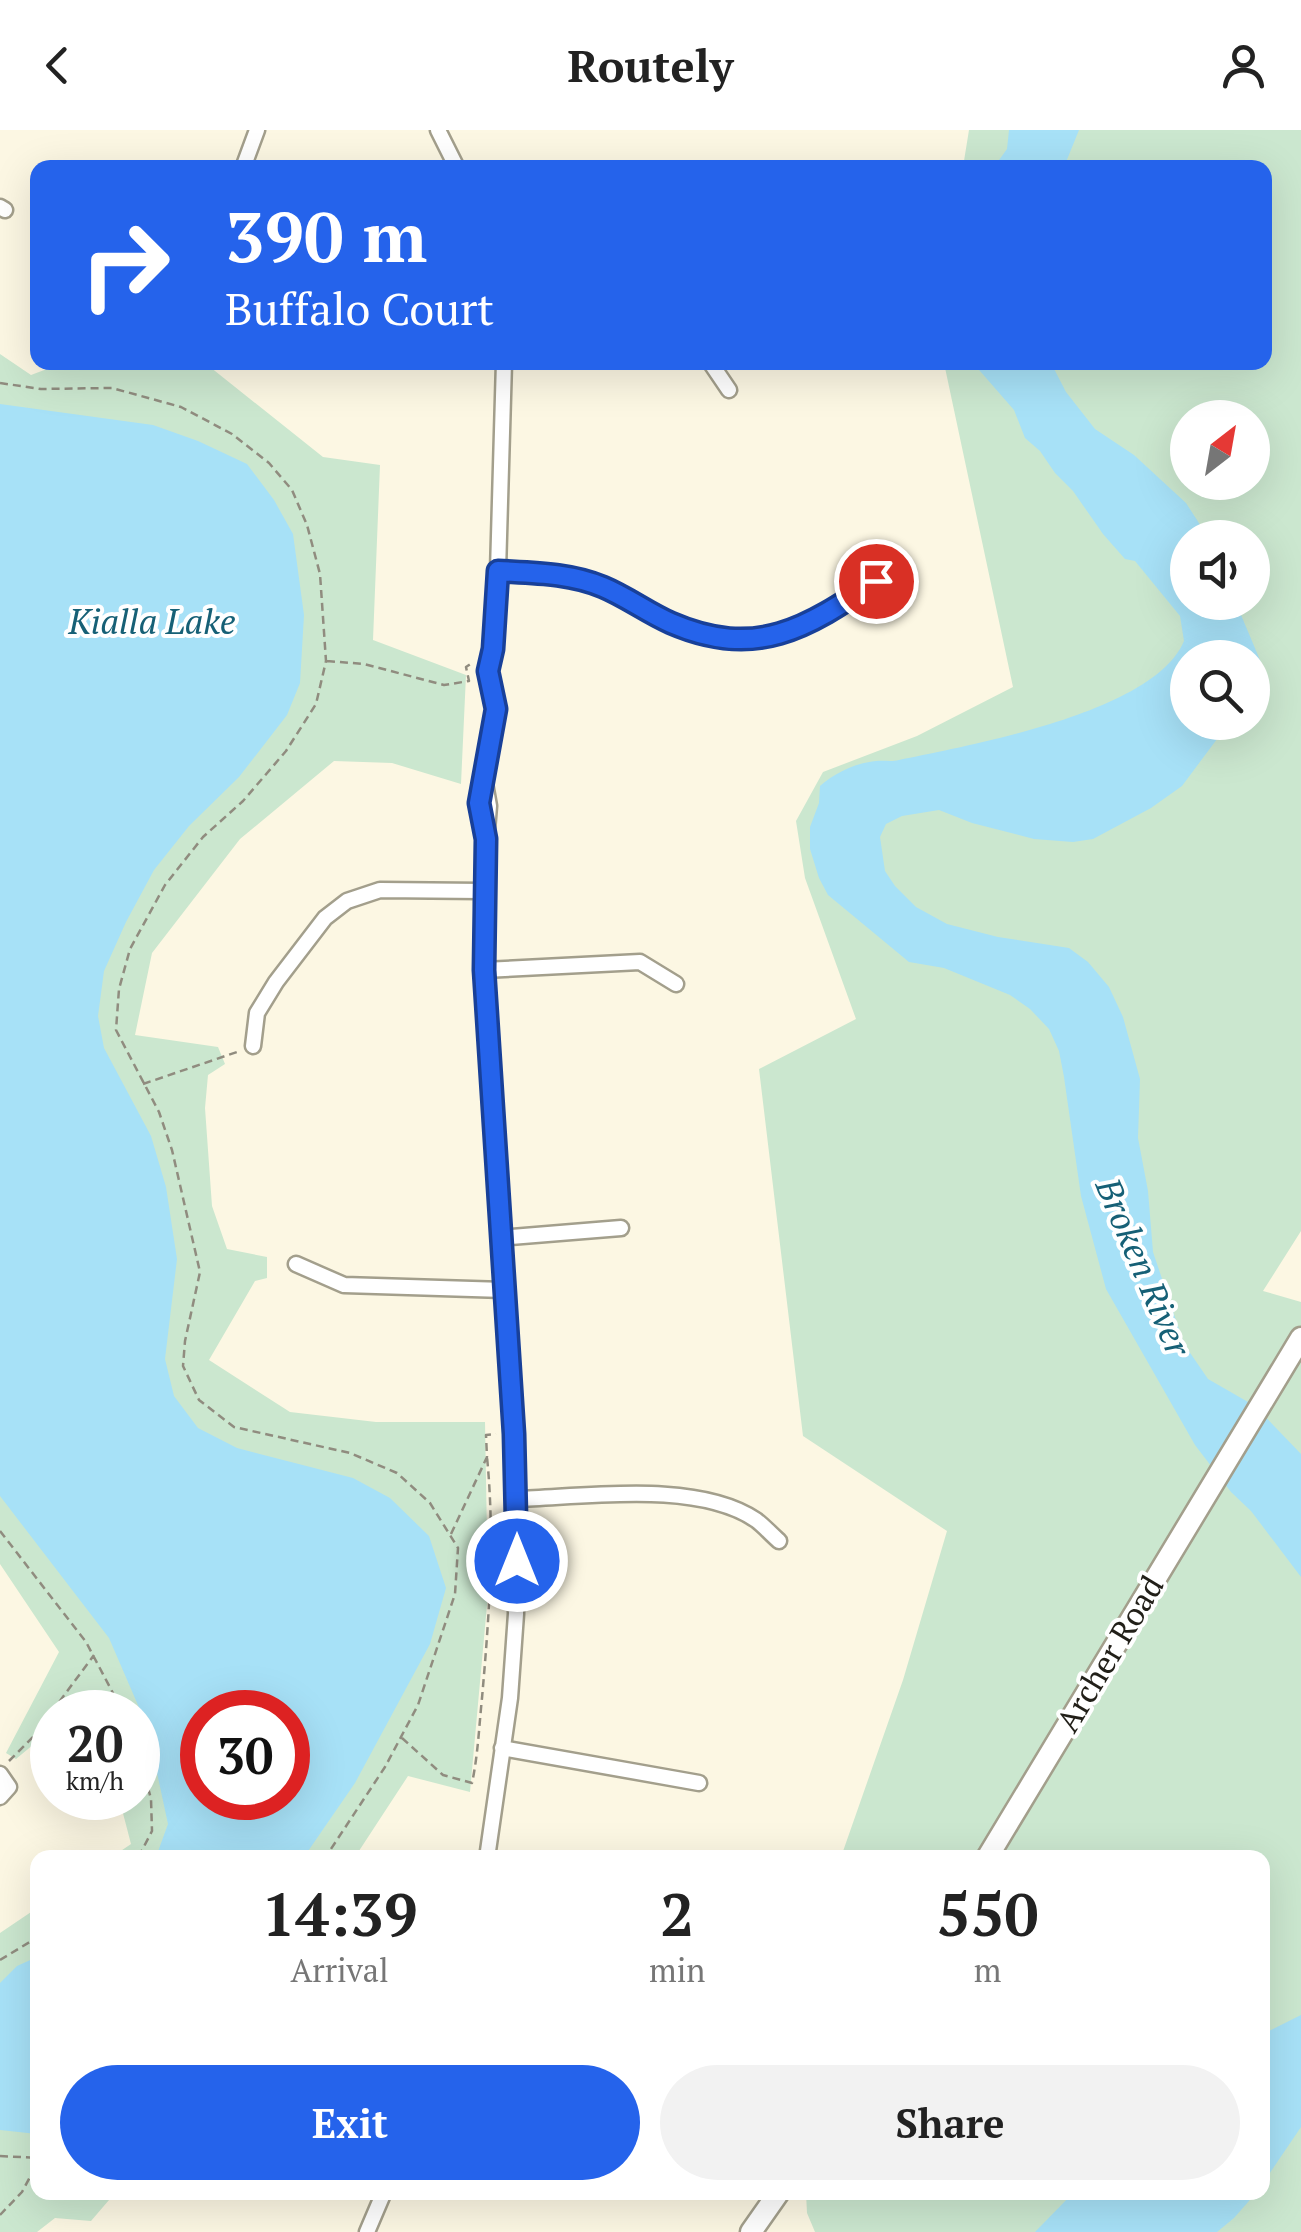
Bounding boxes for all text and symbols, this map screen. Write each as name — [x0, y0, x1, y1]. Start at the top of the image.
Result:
text: Routely — [568, 35, 733, 95]
icon: back — [30, 38, 85, 93]
icon: person — [1216, 38, 1271, 93]
text: 390 m — [225, 189, 427, 282]
icon: right — [60, 200, 190, 330]
text: Buffalo Court — [225, 278, 494, 338]
north arrow — [1170, 400, 1270, 500]
map controls — [1170, 400, 1270, 740]
button: sound — [1170, 520, 1270, 620]
pin — [834, 539, 919, 624]
icon: arrive — [849, 554, 904, 609]
water label: Kialla Lake — [67, 598, 236, 644]
button: search — [1170, 640, 1270, 740]
water label: Broken River — [1085, 1170, 1203, 1364]
position arrow — [465, 1509, 569, 1613]
street label: Archer Road — [1046, 1567, 1172, 1739]
speed limit sign: 30 — [180, 1690, 310, 1820]
text: 20 — [67, 1710, 123, 1776]
text: km/h — [66, 1764, 124, 1797]
text: 14:39 — [261, 1874, 418, 1953]
text: 2 — [660, 1874, 694, 1953]
text: 550 — [937, 1874, 1039, 1953]
text: Arrival — [291, 1949, 389, 1991]
text: min — [649, 1949, 705, 1991]
text: m — [974, 1949, 1001, 1991]
button: Exit — [60, 2065, 640, 2180]
button: Share — [660, 2065, 1240, 2180]

